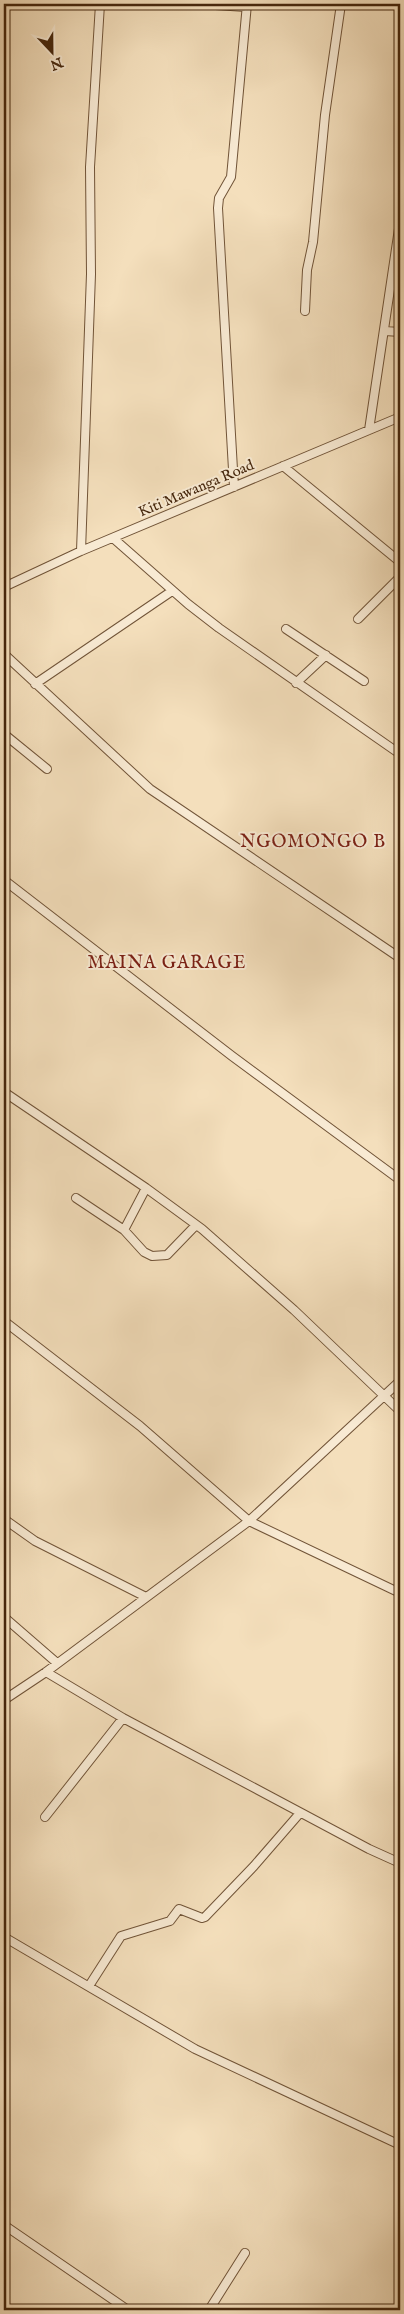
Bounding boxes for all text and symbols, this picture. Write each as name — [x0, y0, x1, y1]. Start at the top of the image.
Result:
north arrow — [28, 28, 78, 78]
text: N — [48, 52, 66, 74]
street label: Kiti Mawanga Road — [136, 455, 258, 521]
district label: NGOMONGO B — [240, 831, 386, 854]
district label: MAINA GARAGE — [88, 952, 246, 975]

